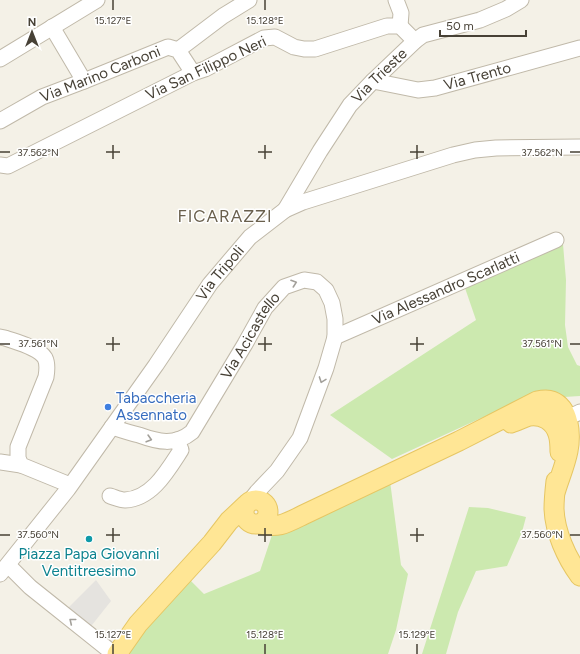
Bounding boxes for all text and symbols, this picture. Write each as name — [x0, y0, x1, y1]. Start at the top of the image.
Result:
north arrow — [12, 12, 52, 52]
scale bar — [440, 12, 526, 38]
text: 15.127°E — [95, 14, 131, 27]
text: 15.128°E — [246, 14, 284, 27]
text: N — [28, 16, 36, 29]
text: 50 m — [446, 19, 474, 33]
street label: Via San Filippo Neri — [143, 32, 269, 104]
street label: Via Marino Carboni — [38, 42, 163, 106]
street label: Via Trieste — [348, 45, 411, 107]
street label: Via Trento — [442, 58, 513, 94]
text: 37.562°N — [17, 146, 59, 159]
text: 37.562°N — [521, 146, 563, 159]
district label: FICARAZZI — [177, 206, 273, 226]
street label: Via Tripoli — [192, 242, 248, 304]
street label: Via Alessandro Scarlatti — [369, 248, 522, 329]
one-way arrow — [290, 280, 297, 288]
street label: Via Acicastello — [217, 288, 284, 382]
text: 37.561°N — [18, 337, 58, 350]
text: 37.561°N — [522, 337, 562, 350]
one-way arrow — [318, 377, 326, 384]
place label: Tabaccheria Assennato — [116, 389, 196, 424]
marker: Tabaccheria Assennato — [103, 402, 113, 412]
one-way arrow — [145, 434, 152, 443]
text: 37.560°N — [17, 528, 59, 541]
text: 37.560°N — [521, 528, 563, 541]
marker: Piazza Papa Giovanni Ventitreesimo — [84, 534, 94, 544]
place label: Piazza Papa Giovanni Ventitreesimo — [18, 545, 160, 580]
one-way arrow — [70, 618, 77, 625]
text: 15.127°E — [95, 628, 131, 641]
text: 15.128°E — [246, 628, 284, 641]
text: 15.129°E — [399, 628, 436, 641]

